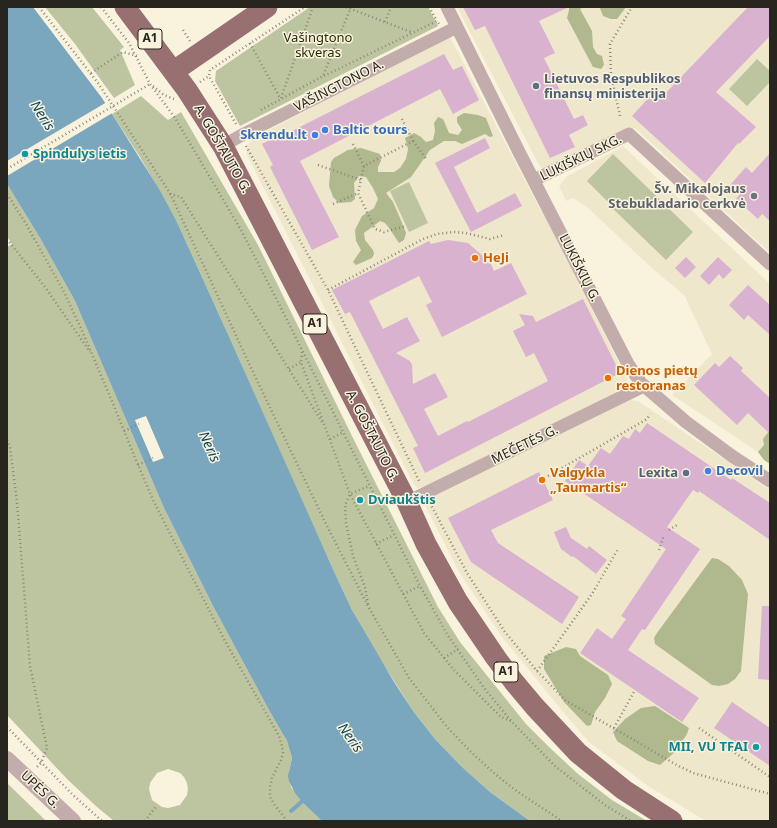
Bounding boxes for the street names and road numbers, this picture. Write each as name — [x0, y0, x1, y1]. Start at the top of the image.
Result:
road number: A1 — [138, 29, 162, 49]
street label: VAŠINGTONO A. — [291, 57, 387, 115]
street label: A. GOŠTAUTO G. — [190, 102, 254, 196]
street label: LUKIŠKIŲ SKG. — [538, 131, 624, 185]
street label: LUKIŠKIŲ G. — [555, 231, 603, 305]
road number: A1 — [303, 314, 327, 334]
street label: A. GOŠTAUTO G. — [342, 388, 402, 484]
street label: MEČETĖS G. — [489, 422, 561, 468]
road number: A1 — [494, 662, 518, 682]
street label: UPĖS G. — [17, 768, 63, 812]

